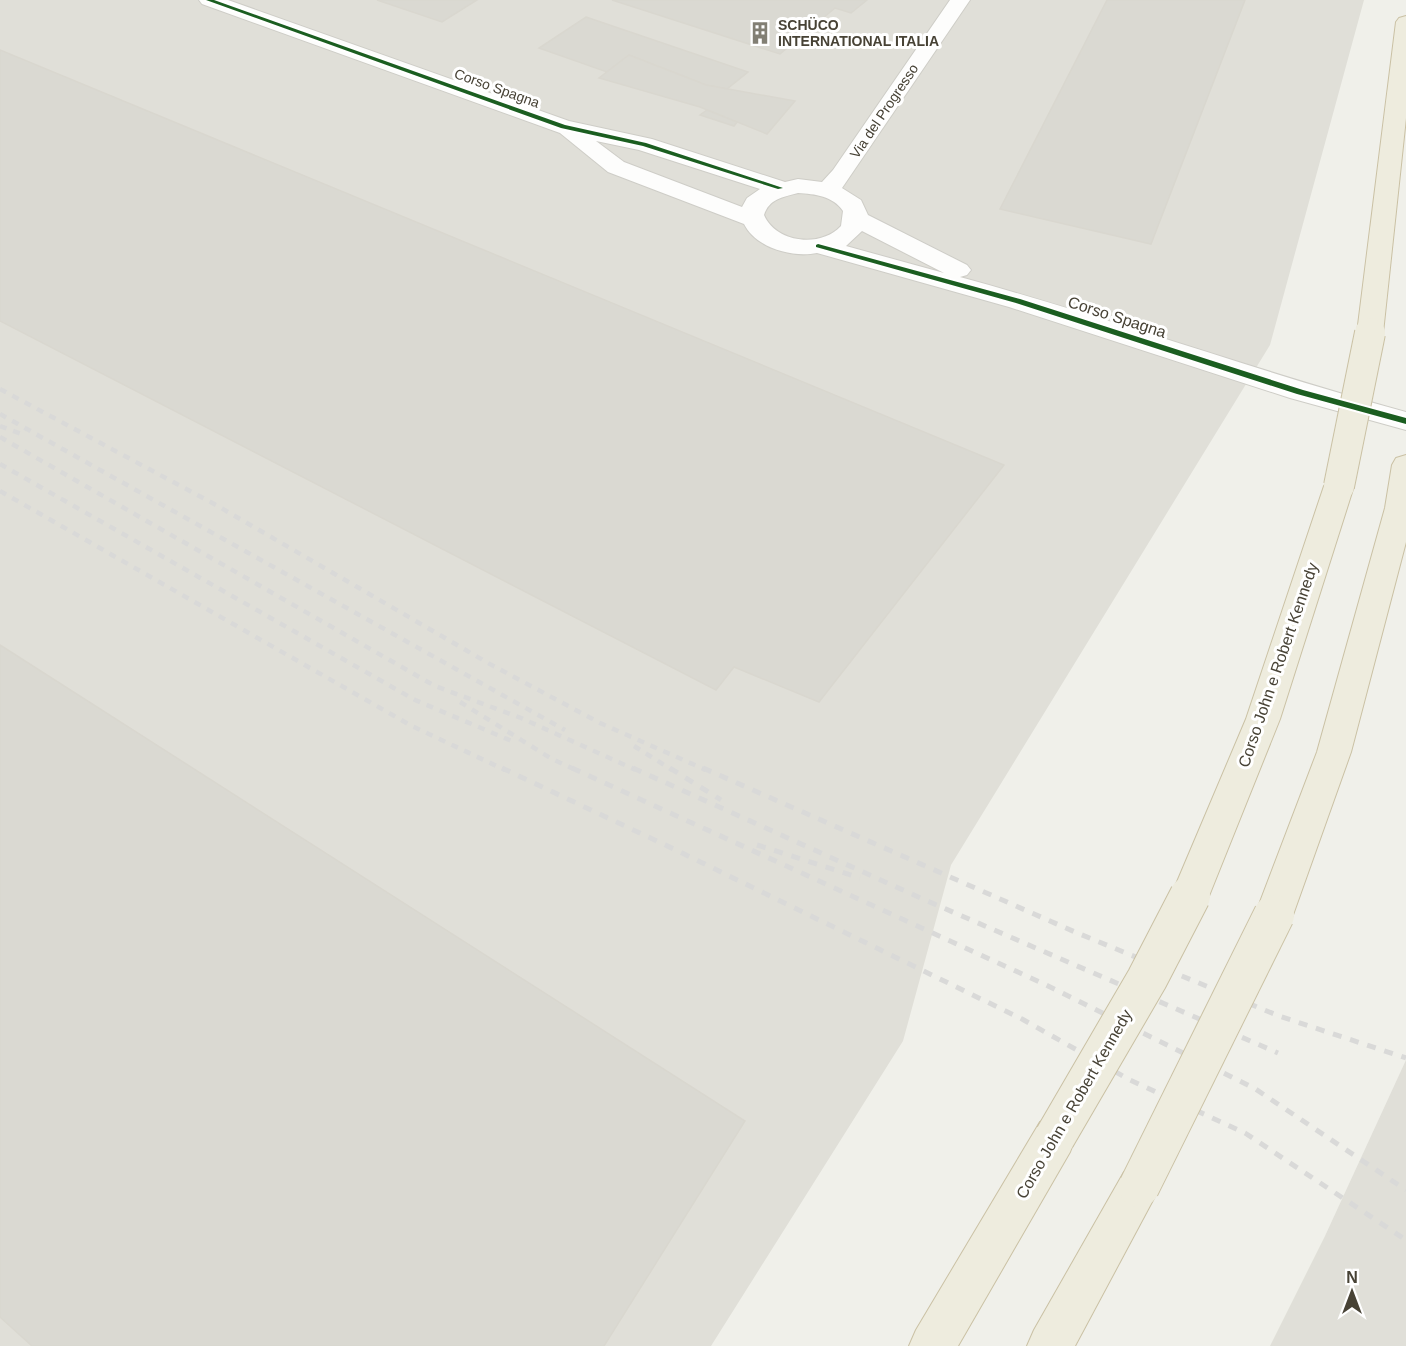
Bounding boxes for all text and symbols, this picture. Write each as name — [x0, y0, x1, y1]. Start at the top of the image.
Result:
place label: SCHÜCO INTERNATIONAL ITALIA — [778, 17, 939, 49]
building icon: SCHÜCO INTERNATIONAL ITALIA — [747, 20, 773, 46]
street label: Via del Progresso — [847, 61, 922, 161]
street label: Corso Spagna — [452, 65, 542, 111]
street label: Corso Spagna — [1066, 293, 1168, 341]
street label: Corso John e Robert Kennedy — [1235, 560, 1321, 770]
street label: Corso John e Robert Kennedy — [1013, 1007, 1135, 1201]
north arrow — [1322, 1262, 1382, 1322]
text: N — [1346, 1269, 1358, 1286]

